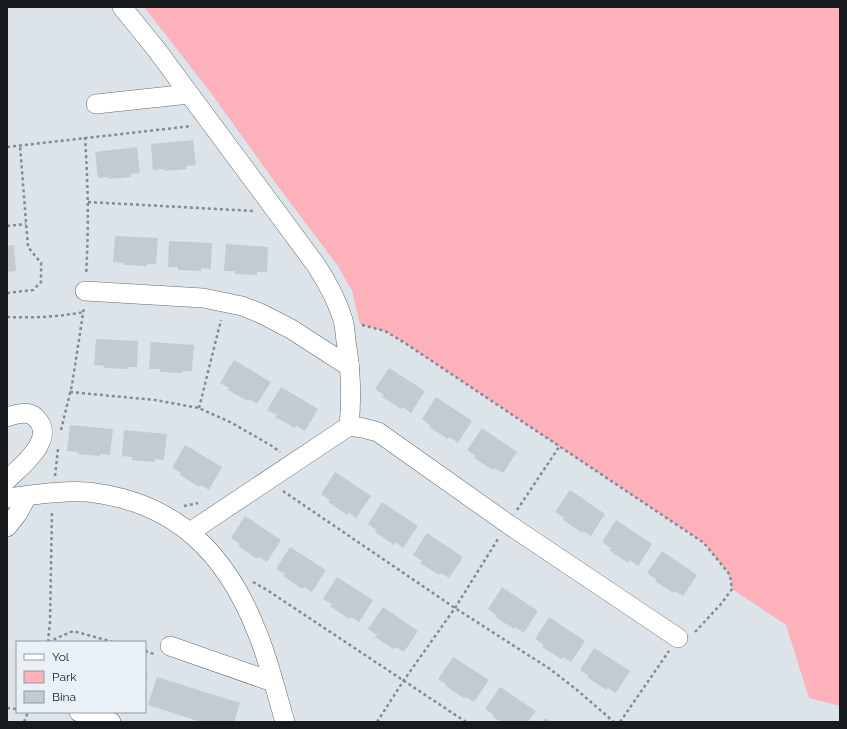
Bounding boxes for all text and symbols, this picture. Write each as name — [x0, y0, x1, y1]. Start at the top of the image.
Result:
legend — [16, 641, 146, 713]
text: Yol — [52, 650, 70, 664]
text: Park — [52, 670, 77, 684]
text: Bina — [52, 690, 76, 704]

